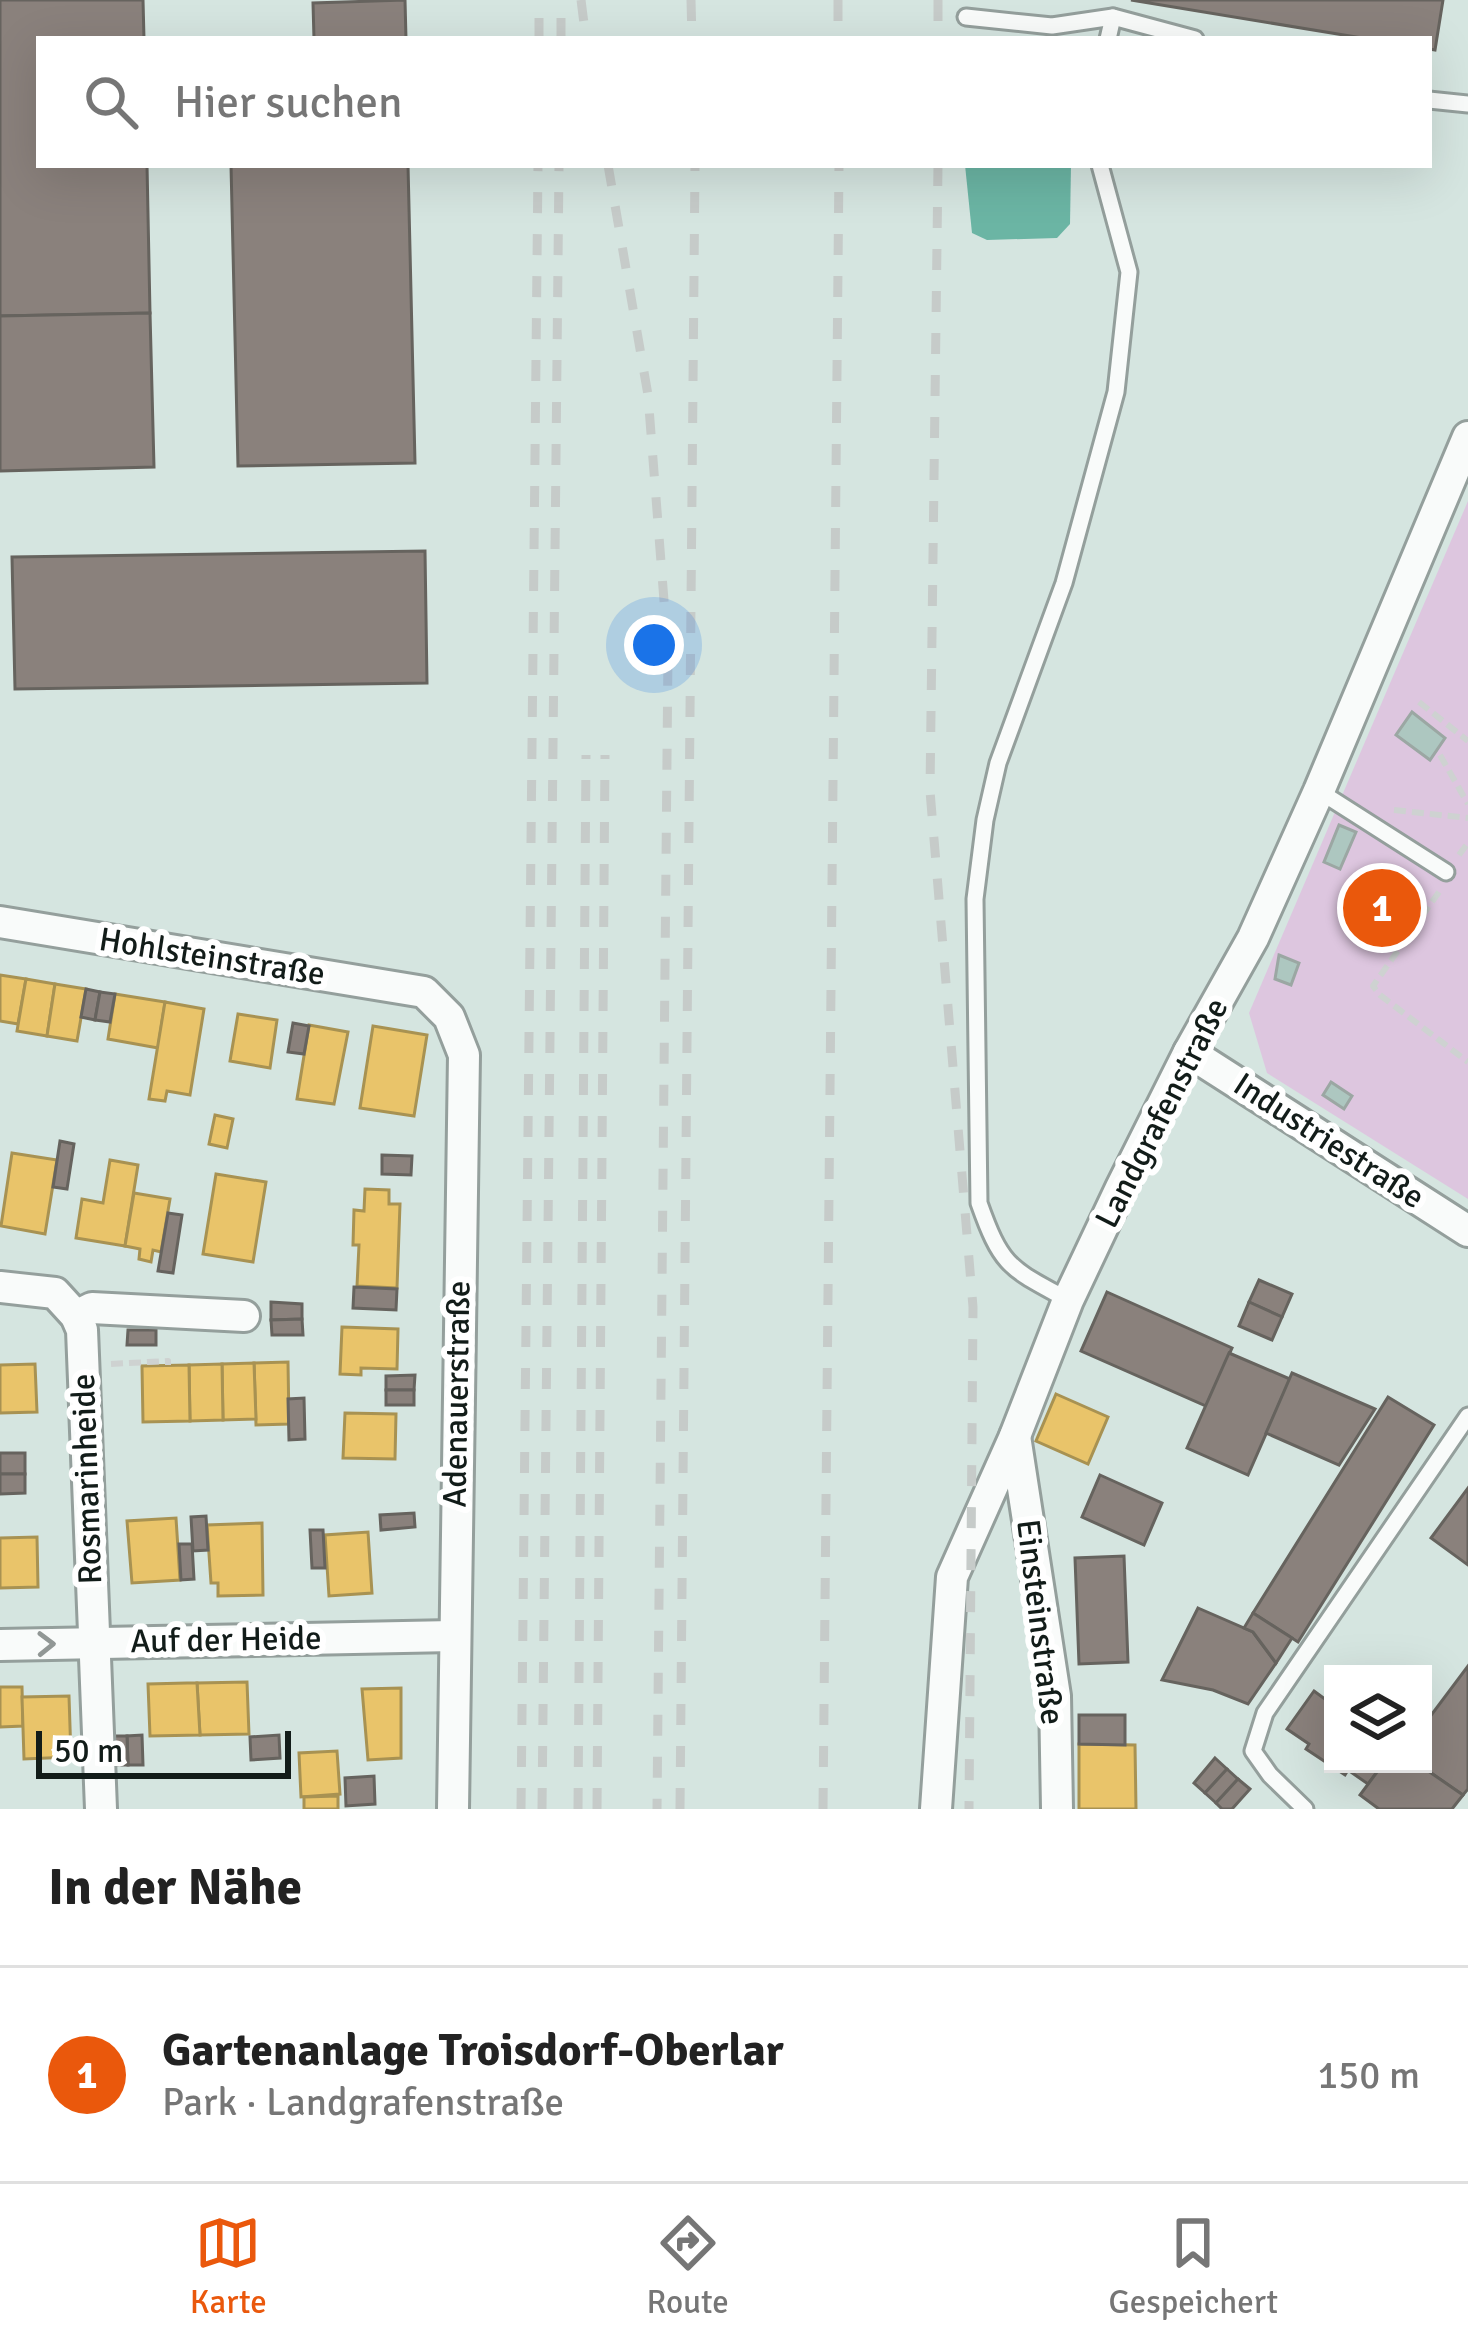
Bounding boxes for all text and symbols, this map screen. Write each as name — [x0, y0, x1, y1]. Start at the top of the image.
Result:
search box — [36, 36, 1432, 168]
icon: search — [78, 69, 144, 135]
text: Hier suchen — [174, 75, 403, 130]
your location — [624, 615, 684, 675]
pin: 1 — [1343, 863, 1421, 953]
street label: Hohlsteinstraße — [96, 919, 328, 995]
street label: Landgrafenstraße — [1086, 991, 1238, 1235]
street label: Industriestraße — [1226, 1064, 1432, 1218]
street label: Adenauerstraße — [435, 1280, 479, 1508]
street label: Rosmarinheide — [63, 1373, 111, 1585]
street label: Einsteinstraße — [1007, 1517, 1073, 1727]
street label: Auf der Heide — [130, 1618, 322, 1662]
one-way arrow — [37, 1631, 56, 1657]
map controls — [1324, 1665, 1432, 1773]
button: layers — [1324, 1665, 1432, 1773]
scale bar — [36, 1725, 291, 1778]
text: 50 m — [54, 1731, 123, 1772]
text: In der Nähe — [48, 1856, 302, 1919]
text: Gartenanlage Troisdorf-Oberlar — [162, 2023, 784, 2078]
text: 1 — [76, 2051, 98, 2099]
text: 150 m — [1317, 2051, 1420, 2099]
text: Park · Landgrafenstraße — [162, 2078, 564, 2126]
tab: Karte — [190, 2210, 267, 2323]
tab: Route — [647, 2210, 729, 2323]
tab: Gespeichert — [1109, 2210, 1278, 2323]

